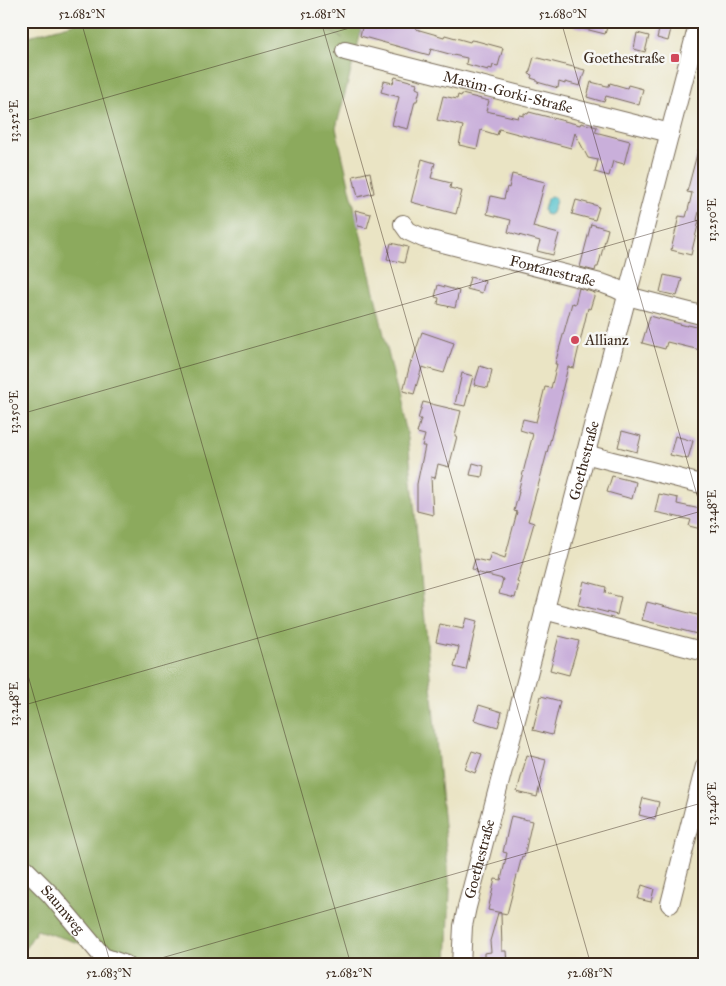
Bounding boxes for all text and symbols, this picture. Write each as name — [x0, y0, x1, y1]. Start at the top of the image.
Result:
text: 52.682°N — [58, 7, 106, 21]
text: 52.681°N — [300, 7, 346, 21]
text: 52.680°N — [539, 7, 587, 21]
place label: Goethestraße — [584, 49, 665, 67]
marker: Goethestraße — [669, 52, 681, 64]
street label: Maxim-Gorki-Straße — [441, 67, 574, 117]
text: 13.252°E — [7, 99, 21, 142]
text: 13.250°E — [705, 198, 719, 242]
street label: Fontanestraße — [508, 251, 598, 291]
place label: Allianz — [584, 331, 629, 349]
marker: Allianz — [569, 334, 581, 346]
text: 13.250°E — [7, 390, 21, 434]
street label: Goethestraße — [565, 419, 603, 502]
text: 13.248°E — [705, 490, 719, 534]
text: 13.248°E — [7, 682, 21, 726]
text: 13.246°E — [705, 782, 719, 826]
street label: Goethestraße — [461, 817, 499, 901]
street label: Saumweg — [37, 881, 89, 938]
text: 52.683°N — [86, 966, 132, 980]
text: 52.682°N — [325, 966, 373, 980]
text: 52.681°N — [567, 966, 613, 980]

